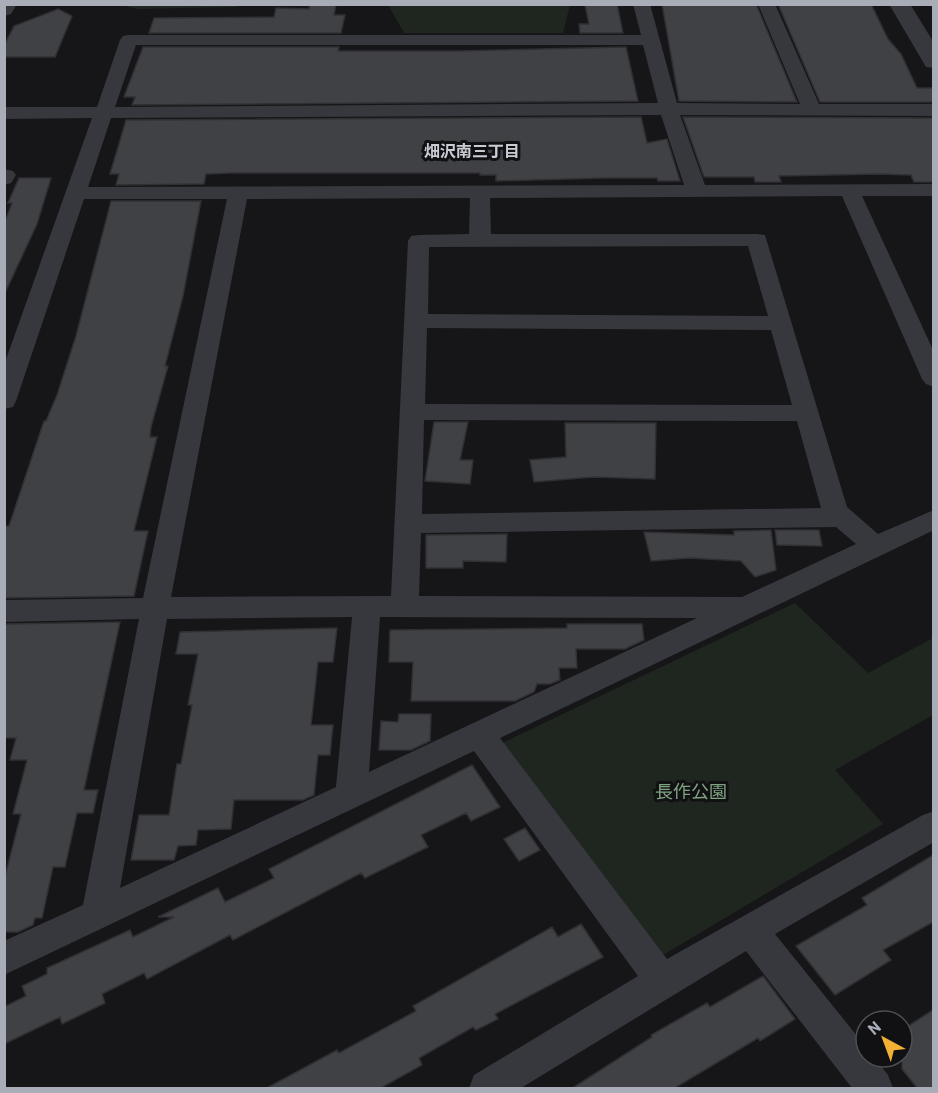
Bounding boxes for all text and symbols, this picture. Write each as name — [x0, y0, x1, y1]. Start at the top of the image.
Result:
district label: 畑沢南三丁目 — [424, 141, 520, 160]
park label: 長作公園 — [655, 780, 727, 802]
north arrow — [854, 1009, 914, 1069]
text: N — [864, 1017, 884, 1038]

